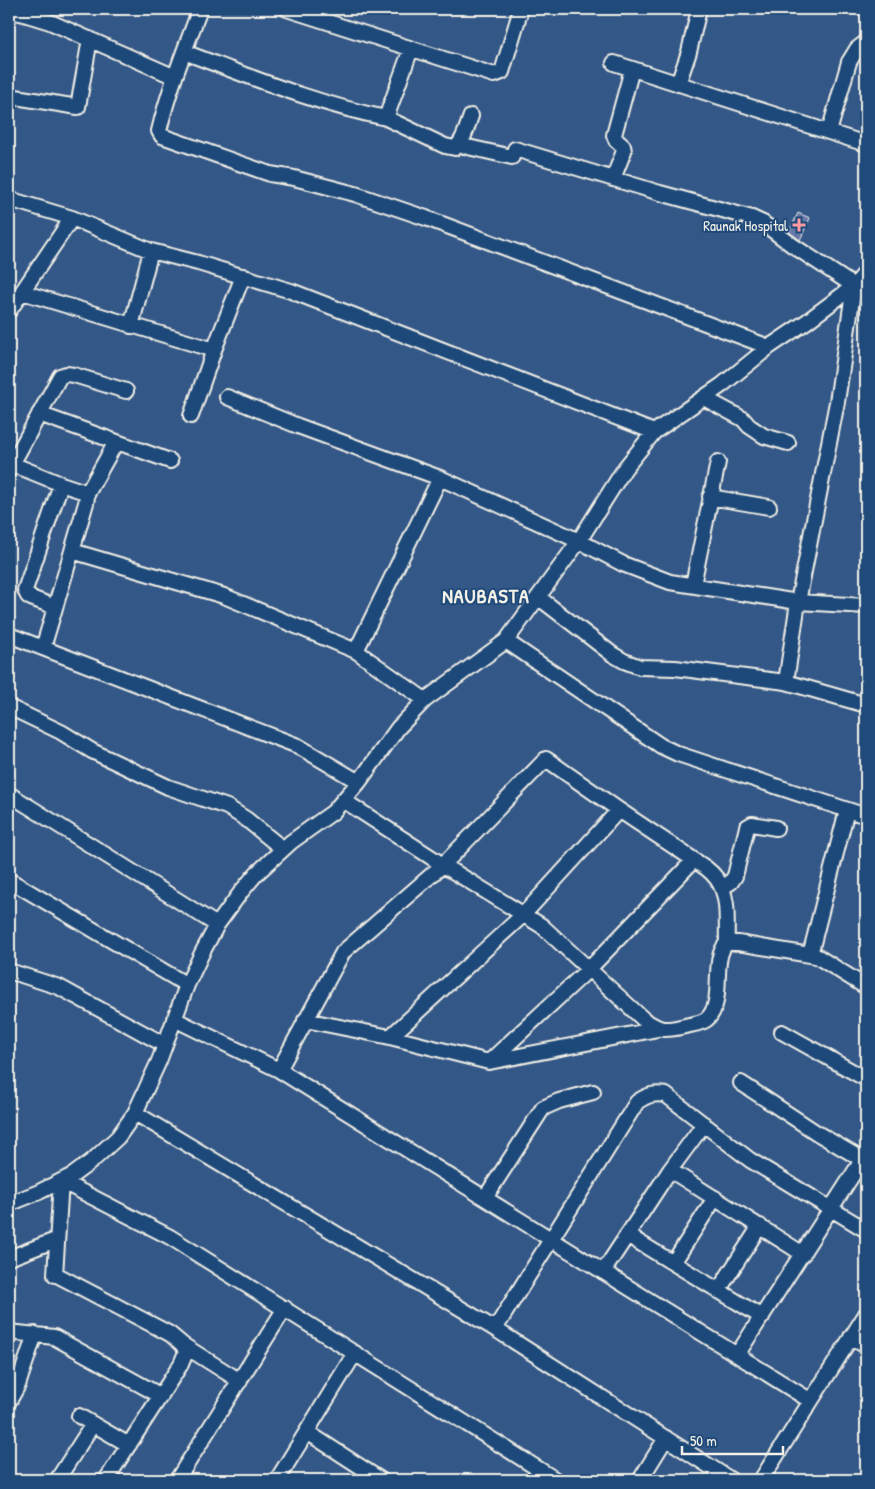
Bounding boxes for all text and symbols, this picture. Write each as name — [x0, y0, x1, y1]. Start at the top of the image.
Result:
place label: Raunak Hospital — [703, 215, 788, 236]
marker: Raunak Hospital — [792, 218, 806, 232]
district label: NAUBASTA — [442, 582, 530, 609]
scale bar — [682, 1424, 784, 1456]
text: 50 m — [690, 1430, 717, 1451]

